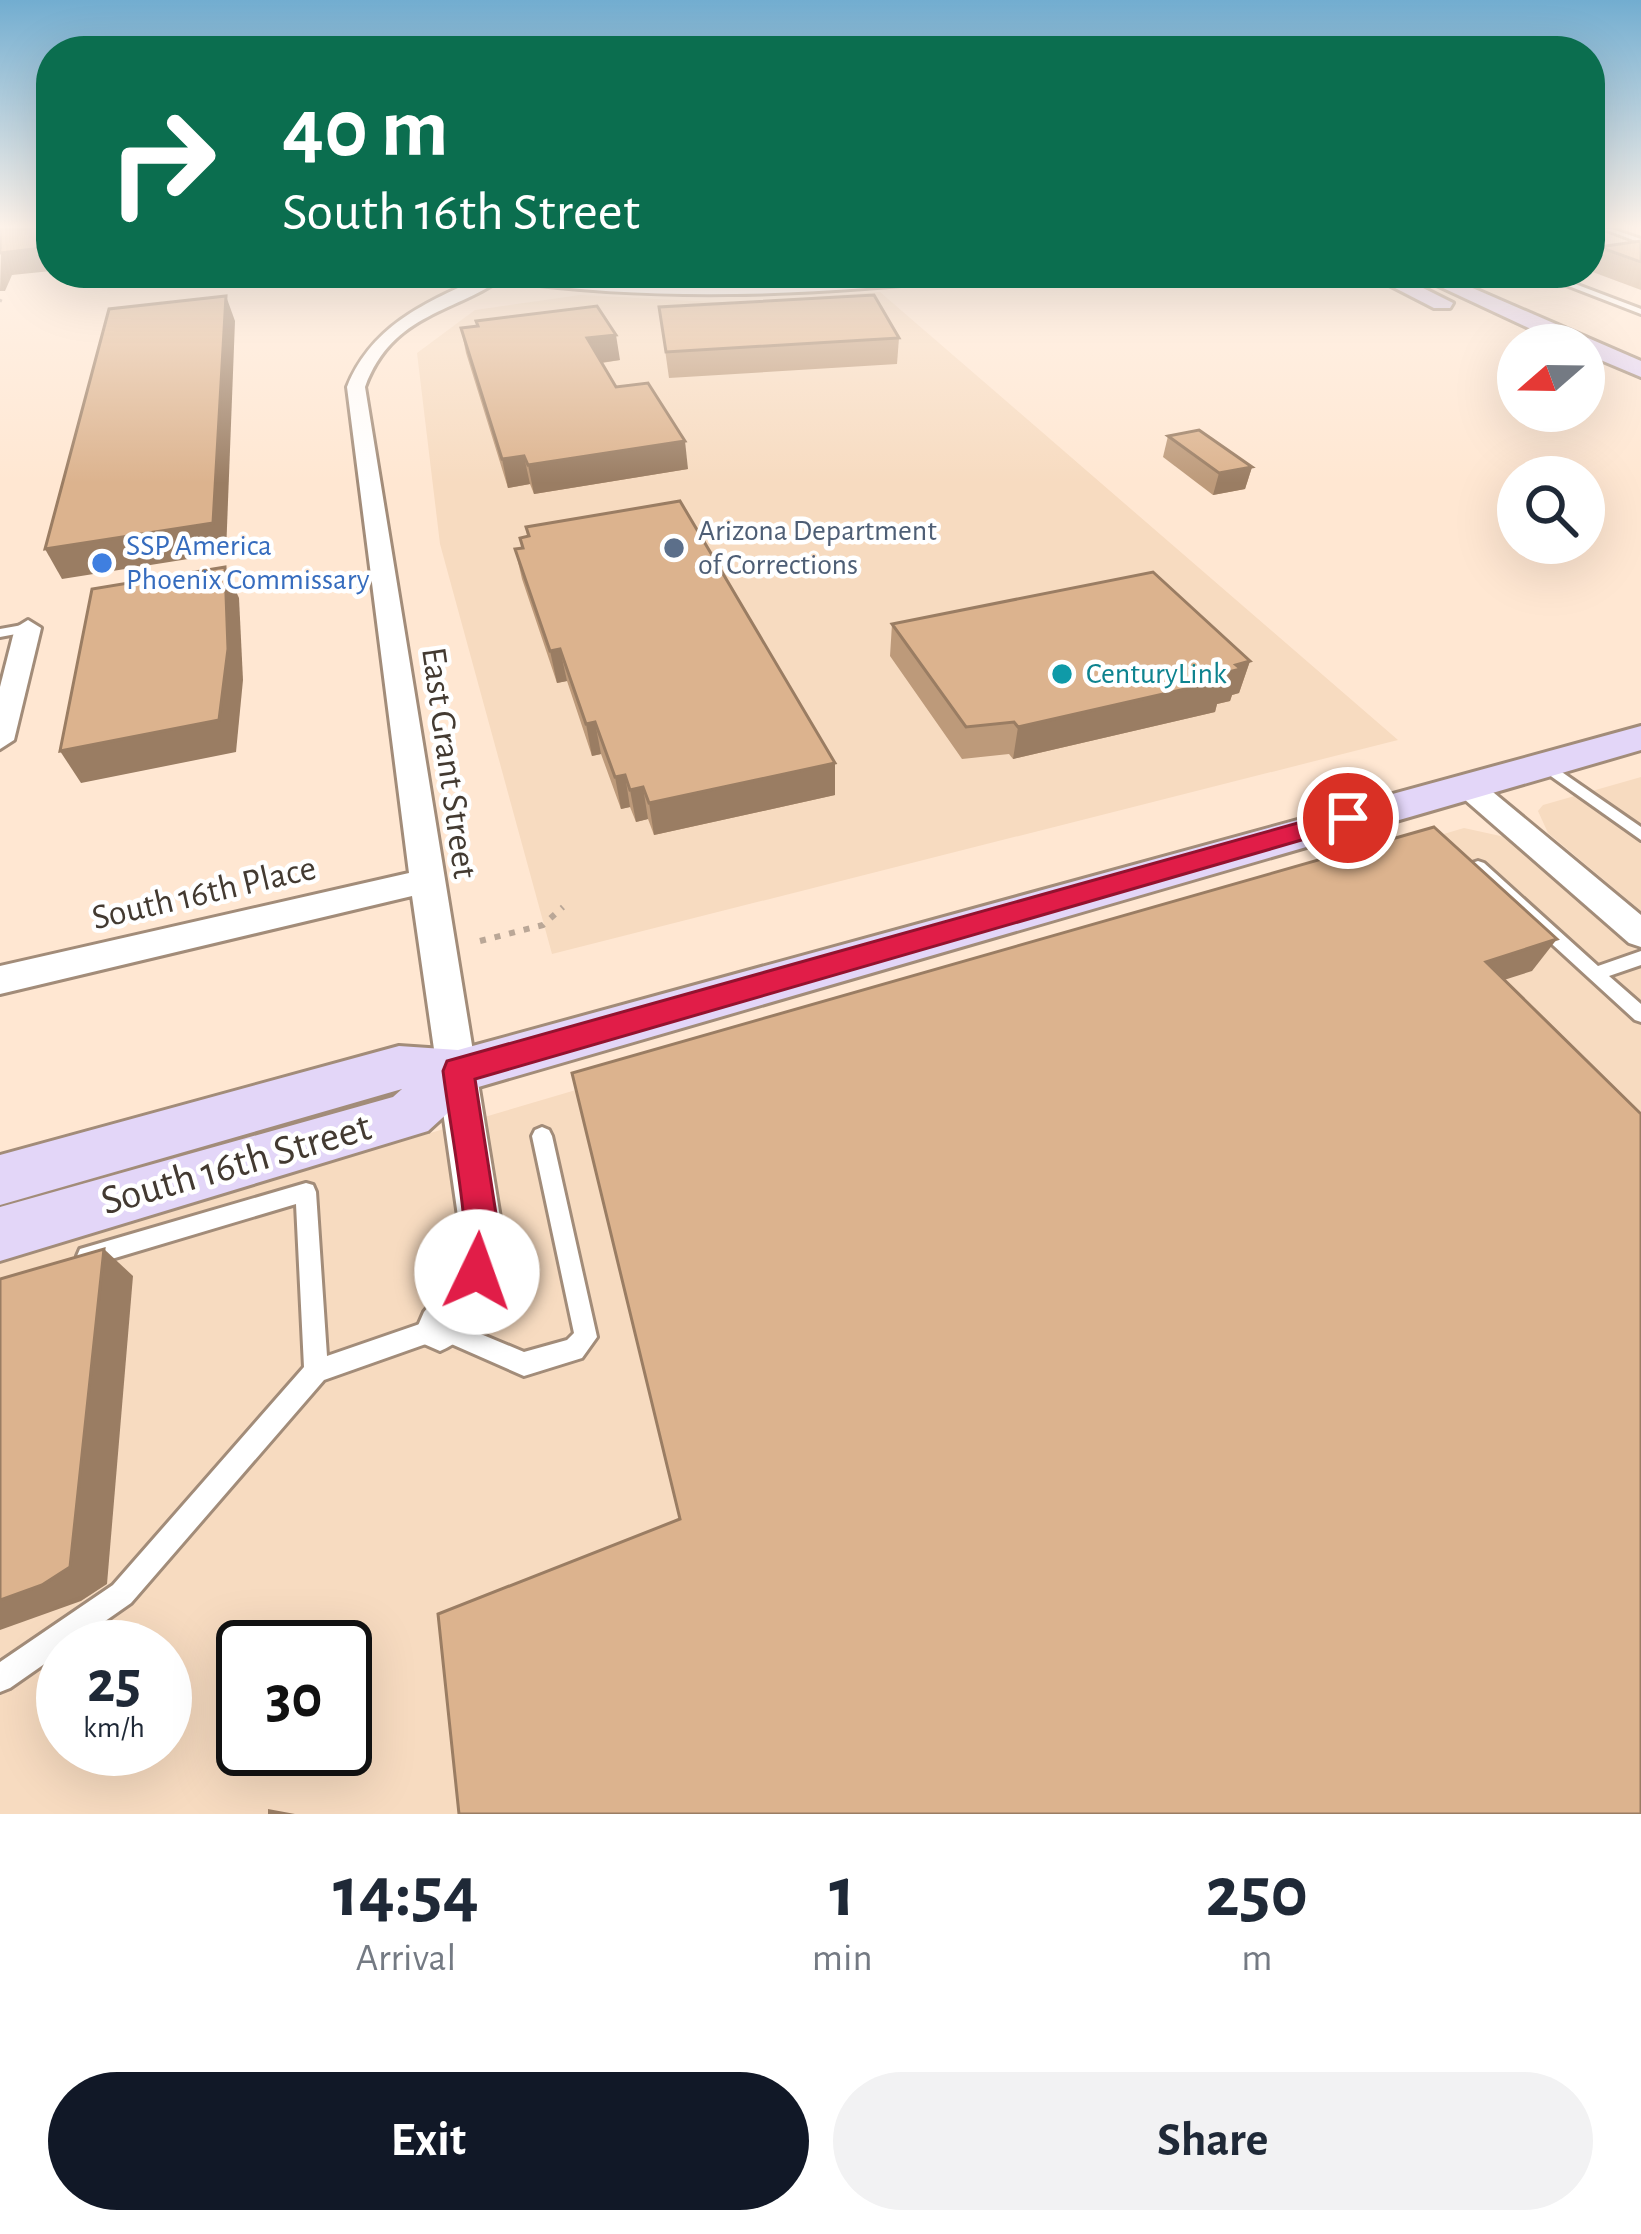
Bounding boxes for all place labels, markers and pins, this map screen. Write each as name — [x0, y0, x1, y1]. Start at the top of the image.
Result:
place label: Arizona Department of Corrections — [698, 516, 937, 580]
place label: SSP America Phoenix Commissary — [126, 531, 370, 595]
marker: Arizona Department of Corrections — [661, 535, 687, 561]
marker: SSP America Phoenix Commissary — [89, 550, 115, 576]
place label: CenturyLink — [1086, 659, 1227, 689]
marker: CenturyLink — [1049, 661, 1075, 687]
pin — [1297, 767, 1399, 869]

